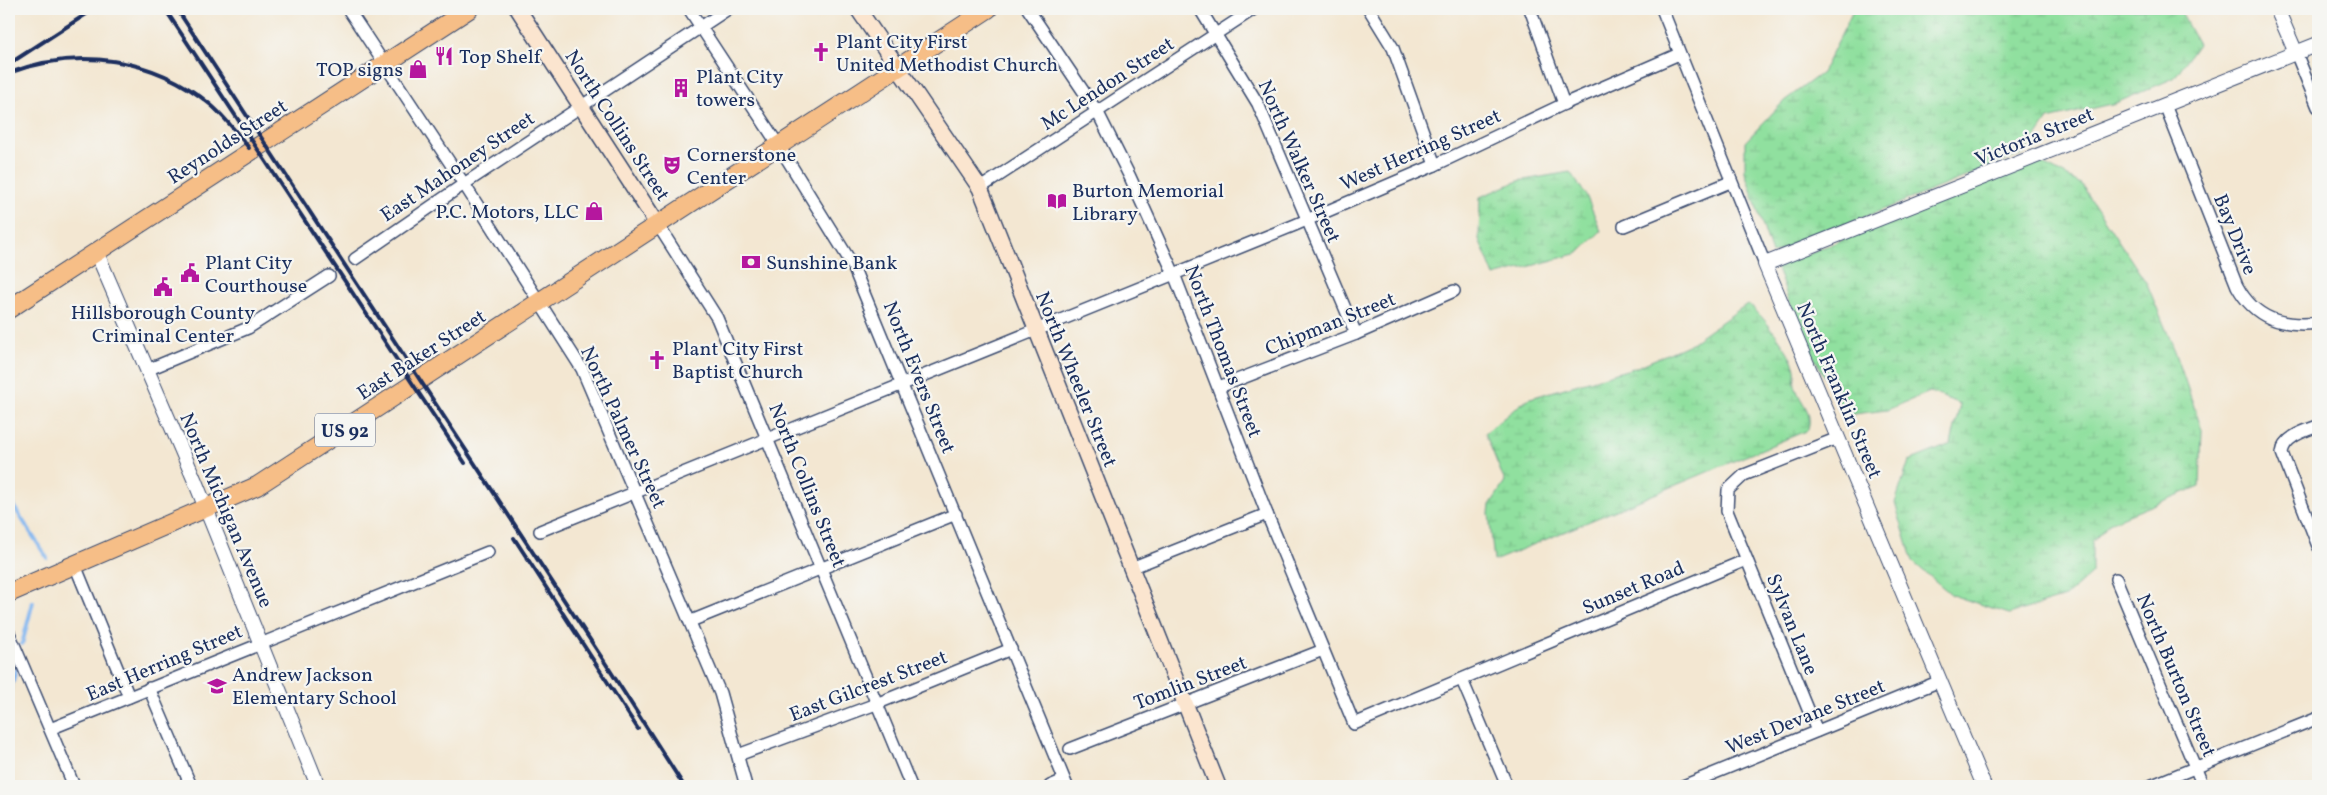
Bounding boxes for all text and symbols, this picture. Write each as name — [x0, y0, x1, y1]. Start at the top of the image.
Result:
place label: Plant City First United Methodist Church — [836, 29, 1058, 80]
street label: Mc Lendon Street — [1036, 31, 1180, 138]
church icon: Plant City First United Methodist Church — [810, 41, 832, 63]
place label: Top Shelf — [459, 44, 543, 72]
restaurant icon: Top Shelf — [433, 45, 455, 67]
street label: North Collins Street — [557, 45, 676, 207]
place label: TOP signs — [316, 57, 403, 85]
shop icon: TOP signs — [407, 58, 429, 80]
place label: Plant City towers — [696, 64, 784, 115]
street label: North Walker Street — [1250, 76, 1347, 248]
building icon: Plant City towers — [670, 77, 692, 99]
street label: Reynolds Street — [163, 93, 294, 192]
street label: Victoria Street — [1971, 101, 2098, 174]
street label: West Herring Street — [1336, 103, 1506, 199]
street label: East Mahoney Street — [375, 106, 541, 230]
place label: Cornerstone Center — [687, 142, 796, 193]
theatre icon: Cornerstone Center — [661, 154, 683, 176]
place label: Burton Memorial Library — [1072, 178, 1224, 229]
library icon: Burton Memorial Library — [1046, 190, 1068, 212]
street label: Bay Drive — [2205, 190, 2263, 279]
place label: P.C. Motors, LLC — [435, 199, 579, 227]
shop icon: P.C. Motors, LLC — [583, 200, 605, 222]
place label: Plant City Courthouse — [205, 250, 307, 301]
place label: Sunshine Bank — [766, 250, 898, 278]
bank icon: Sunshine Bank — [740, 251, 762, 273]
street label: North Thomas Street — [1176, 261, 1268, 442]
public building icon: Plant City Courthouse — [179, 262, 201, 284]
public building icon: Hillsborough County Criminal Center — [152, 276, 174, 298]
street label: Chipman Street — [1261, 286, 1400, 364]
street label: North Wheeler Street — [1027, 288, 1123, 472]
street label: North Evers Street — [875, 297, 961, 458]
street label: North Franklin Street — [1788, 298, 1888, 483]
place label: Hillsborough County Criminal Center — [71, 300, 255, 351]
street label: East Baker Street — [352, 303, 492, 408]
place label: Plant City First Baptist Church — [672, 336, 804, 387]
street label: North Palmer Street — [572, 342, 672, 514]
church icon: Plant City First Baptist Church — [646, 349, 668, 371]
street label: North Collins Street — [760, 399, 852, 572]
street label: North Michigan Avenue — [171, 409, 279, 613]
road number: US 92 — [315, 414, 375, 446]
street label: Sunset Road — [1578, 555, 1689, 623]
street label: Sylvan Lane — [1758, 570, 1824, 680]
street label: North Burton Street — [2128, 590, 2222, 762]
street label: East Herring Street — [82, 618, 247, 709]
street label: East Gilcrest Street — [786, 644, 952, 730]
street label: Tomlin Street — [1130, 649, 1251, 718]
place label: Andrew Jackson Elementary School — [232, 662, 397, 713]
street label: West Devane Street — [1722, 673, 1890, 763]
school or university icon: Andrew Jackson Elementary School — [206, 675, 228, 697]

